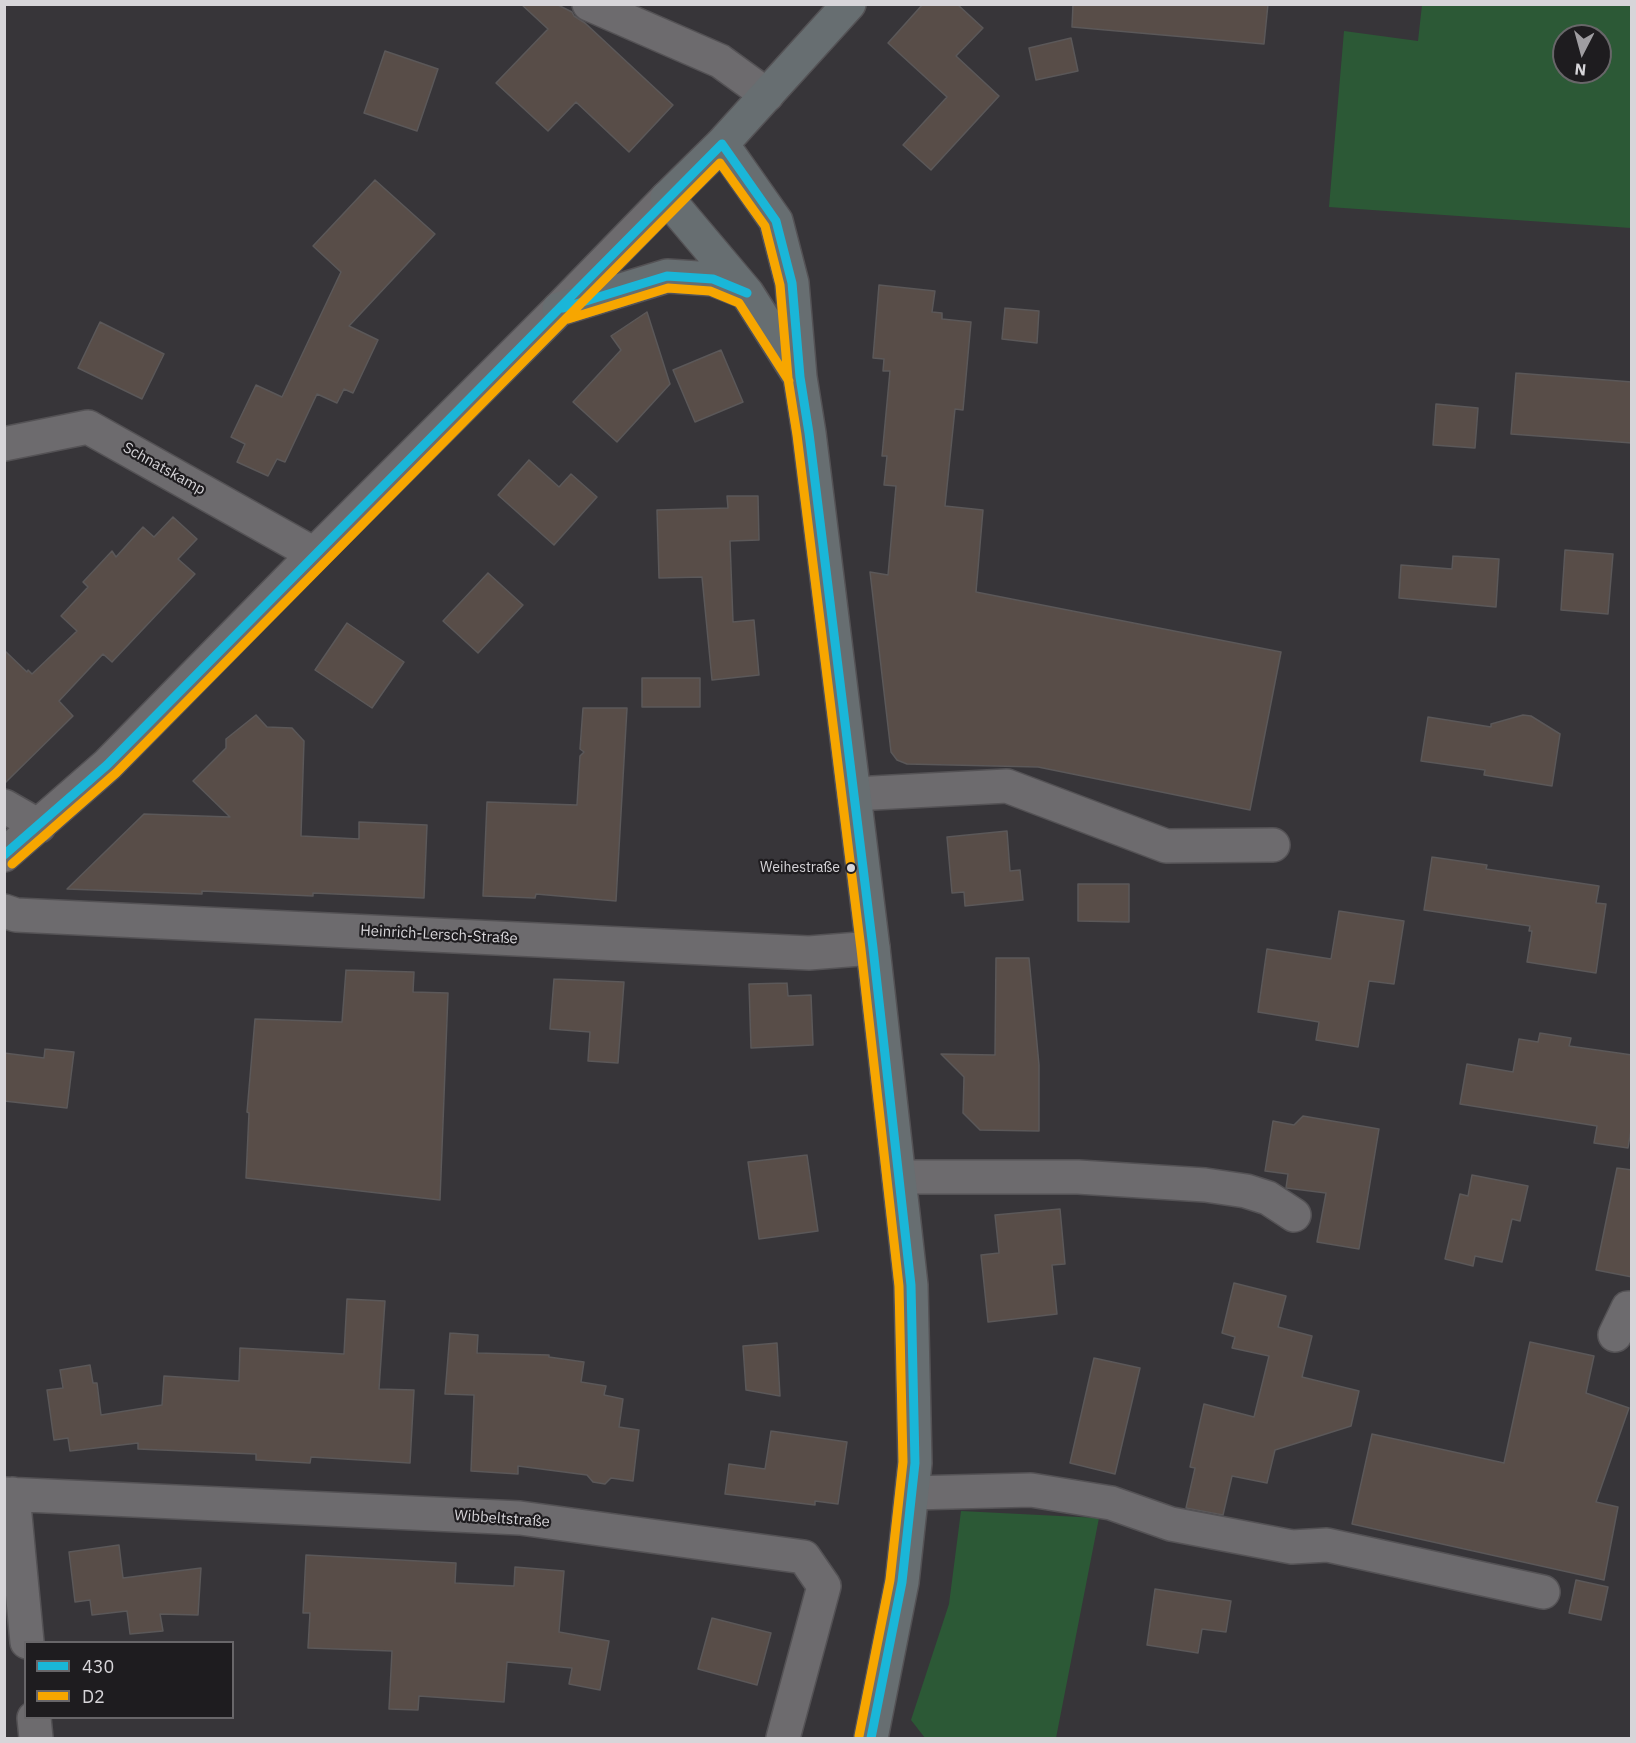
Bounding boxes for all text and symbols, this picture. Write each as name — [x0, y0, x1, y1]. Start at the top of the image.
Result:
north arrow — [1552, 24, 1612, 84]
text: N — [1574, 59, 1587, 80]
street label: Schnatskamp — [120, 439, 208, 499]
place label: Weihestraße — [760, 860, 840, 876]
marker: Weihestraße — [845, 862, 857, 874]
street label: Heinrich-Lersch-Straße — [360, 922, 518, 948]
street label: Wibbeltstraße — [454, 1507, 550, 1531]
legend — [24, 1641, 234, 1719]
text: 430 — [82, 1655, 114, 1678]
text: D2 — [82, 1685, 105, 1708]

